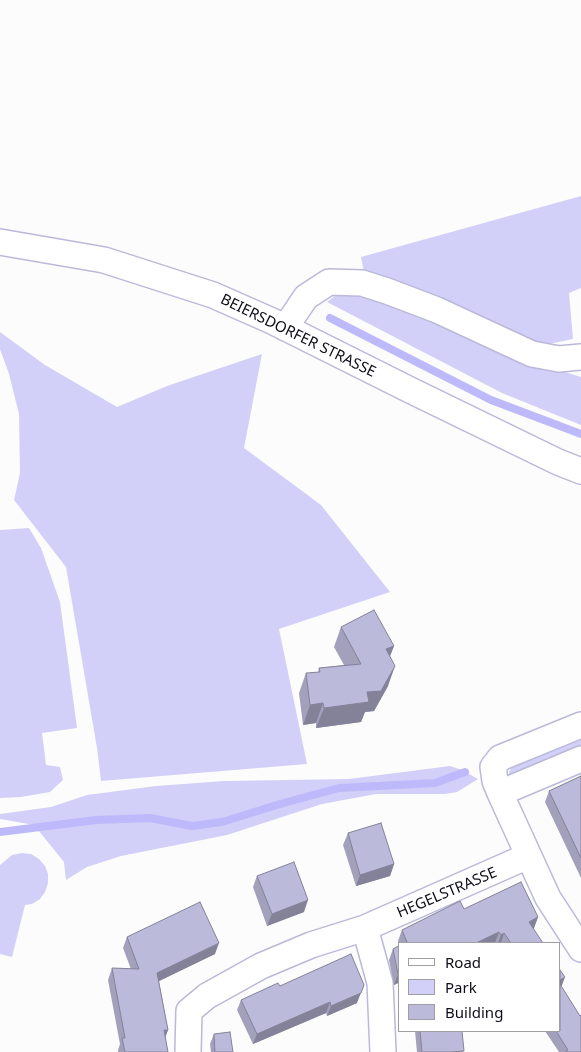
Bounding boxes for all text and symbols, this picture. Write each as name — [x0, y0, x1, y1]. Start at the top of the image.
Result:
street label: BEIERSDORFER STRASSE — [217, 290, 379, 382]
street label: HEGELSTRASSE — [394, 864, 500, 922]
legend — [398, 942, 561, 1032]
text: Road — [445, 952, 481, 972]
text: Park — [445, 977, 477, 997]
text: Building — [445, 1002, 503, 1022]

